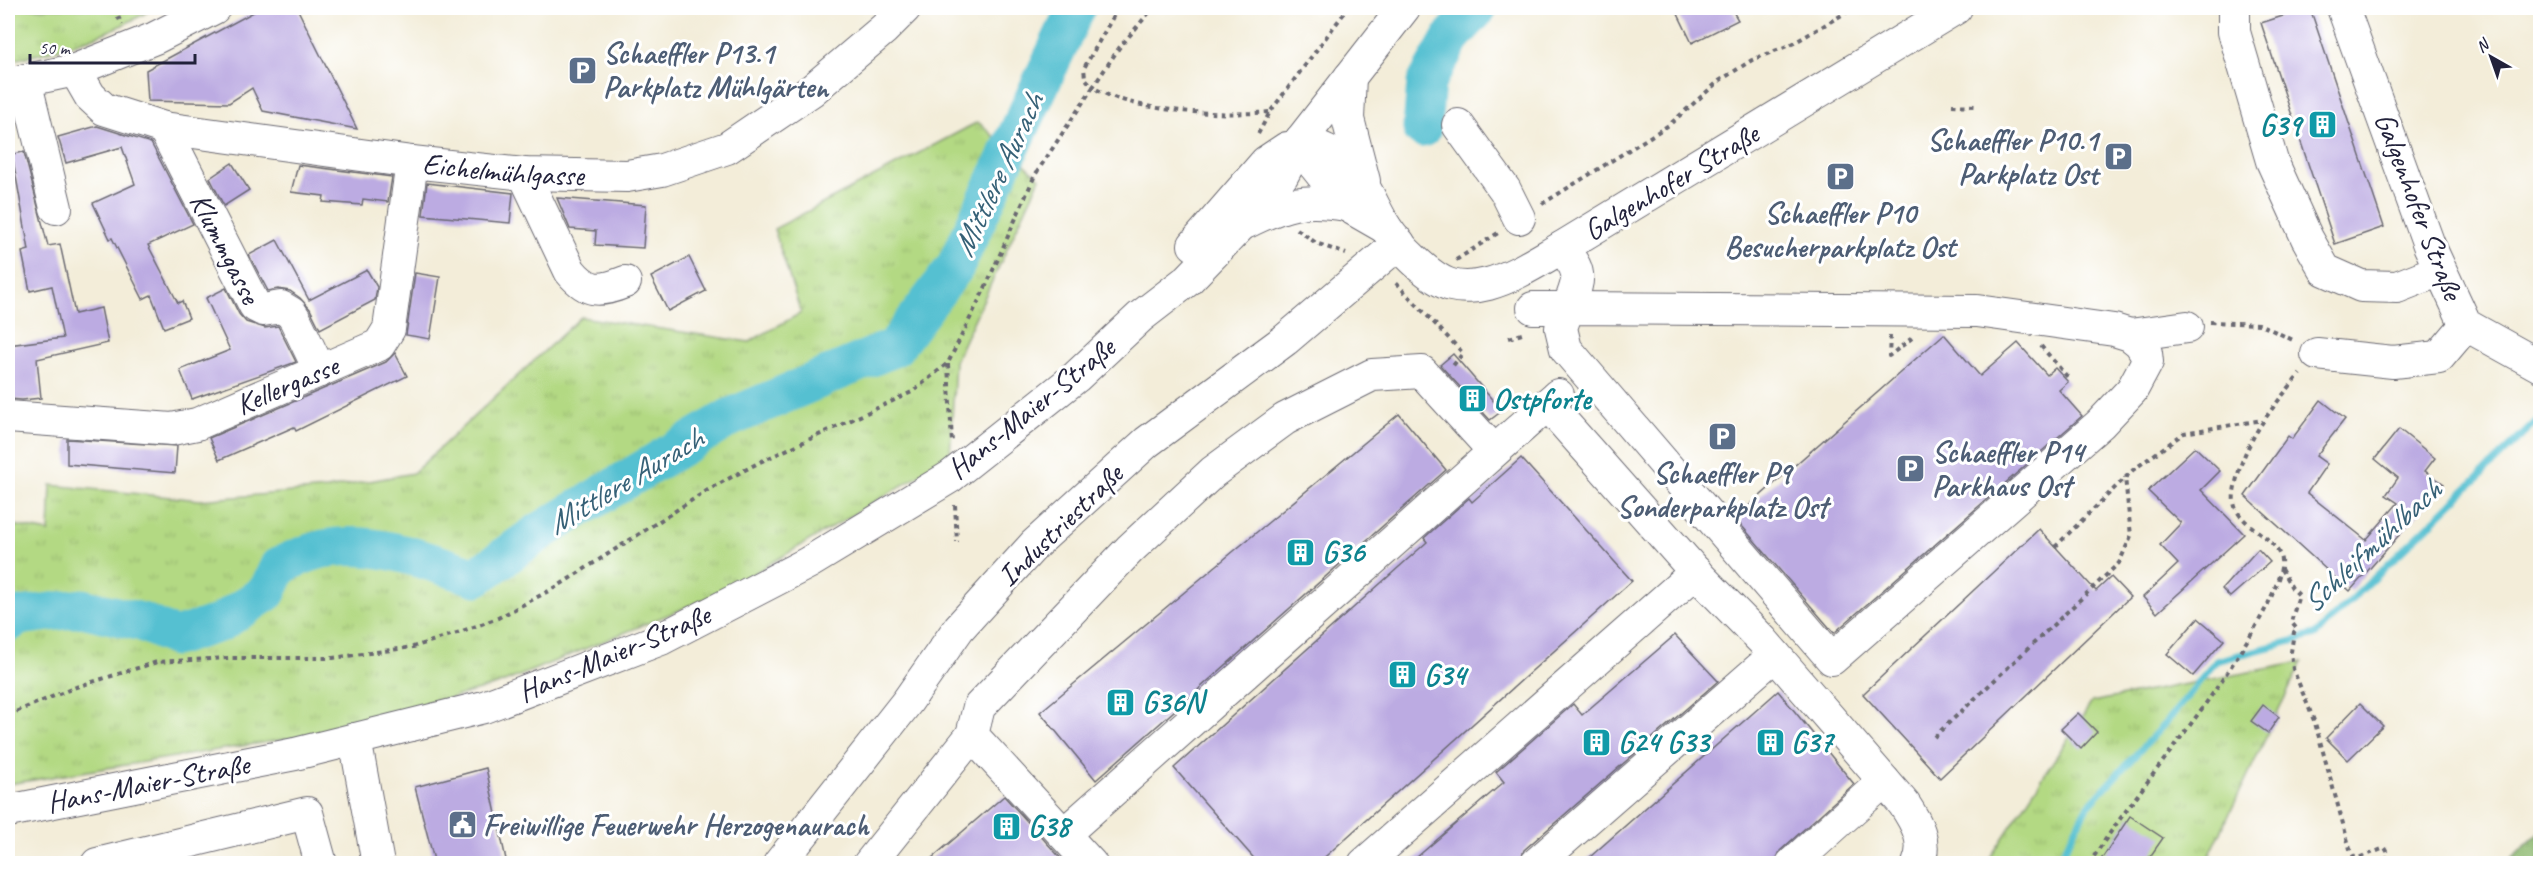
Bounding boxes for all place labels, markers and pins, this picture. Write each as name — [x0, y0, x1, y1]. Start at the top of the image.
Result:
place label: Schaeffler P13.1 Parkplatz Mühlgärten — [603, 34, 830, 106]
parking icon: Schaeffler P13.1 Parkplatz Mühlgärten — [566, 54, 598, 86]
place label: G39 — [2260, 106, 2305, 144]
building icon: G39 — [2306, 109, 2338, 141]
place label: Schaeffler P10.1 Parkplatz Ost — [1927, 121, 2101, 193]
parking icon: Schaeffler P10.1 Parkplatz Ost — [2103, 141, 2135, 173]
parking icon: Schaeffler P10 Besucherparkplatz Ost — [1824, 160, 1856, 192]
place label: Schaeffler P10 Besucherparkplatz Ost — [1725, 194, 1958, 266]
place label: Ostpforte — [1493, 380, 1593, 418]
building icon: Ostpforte — [1456, 383, 1488, 415]
parking icon: Schaeffler P9 Sonderparkplatz Ost — [1706, 420, 1738, 452]
place label: Schaeffler P14 Parkhaus Ost — [1932, 433, 2087, 505]
parking icon: Schaeffler P14 Parkhaus Ost — [1895, 453, 1927, 485]
place label: Schaeffler P9 Sonderparkplatz Ost — [1617, 454, 1832, 526]
place label: G36 — [1322, 533, 1366, 571]
building icon: G36 — [1285, 536, 1317, 568]
place label: G34 — [1424, 656, 1469, 694]
building icon: G34 — [1387, 659, 1419, 691]
place label: G36N — [1142, 683, 1208, 721]
building icon: G36N — [1105, 686, 1137, 718]
place label: G24 G33 — [1618, 723, 1711, 761]
place label: G37 — [1791, 723, 1836, 761]
building icon: G24 G33 — [1581, 726, 1613, 758]
building icon: G37 — [1754, 726, 1786, 758]
place label: Freiwillige Feuerwehr Herzogenaurach — [483, 806, 870, 844]
place label: G38 — [1028, 807, 1073, 845]
public building icon: Freiwillige Feuerwehr Herzogenaurach — [446, 809, 478, 841]
building icon: G38 — [991, 810, 1023, 842]

